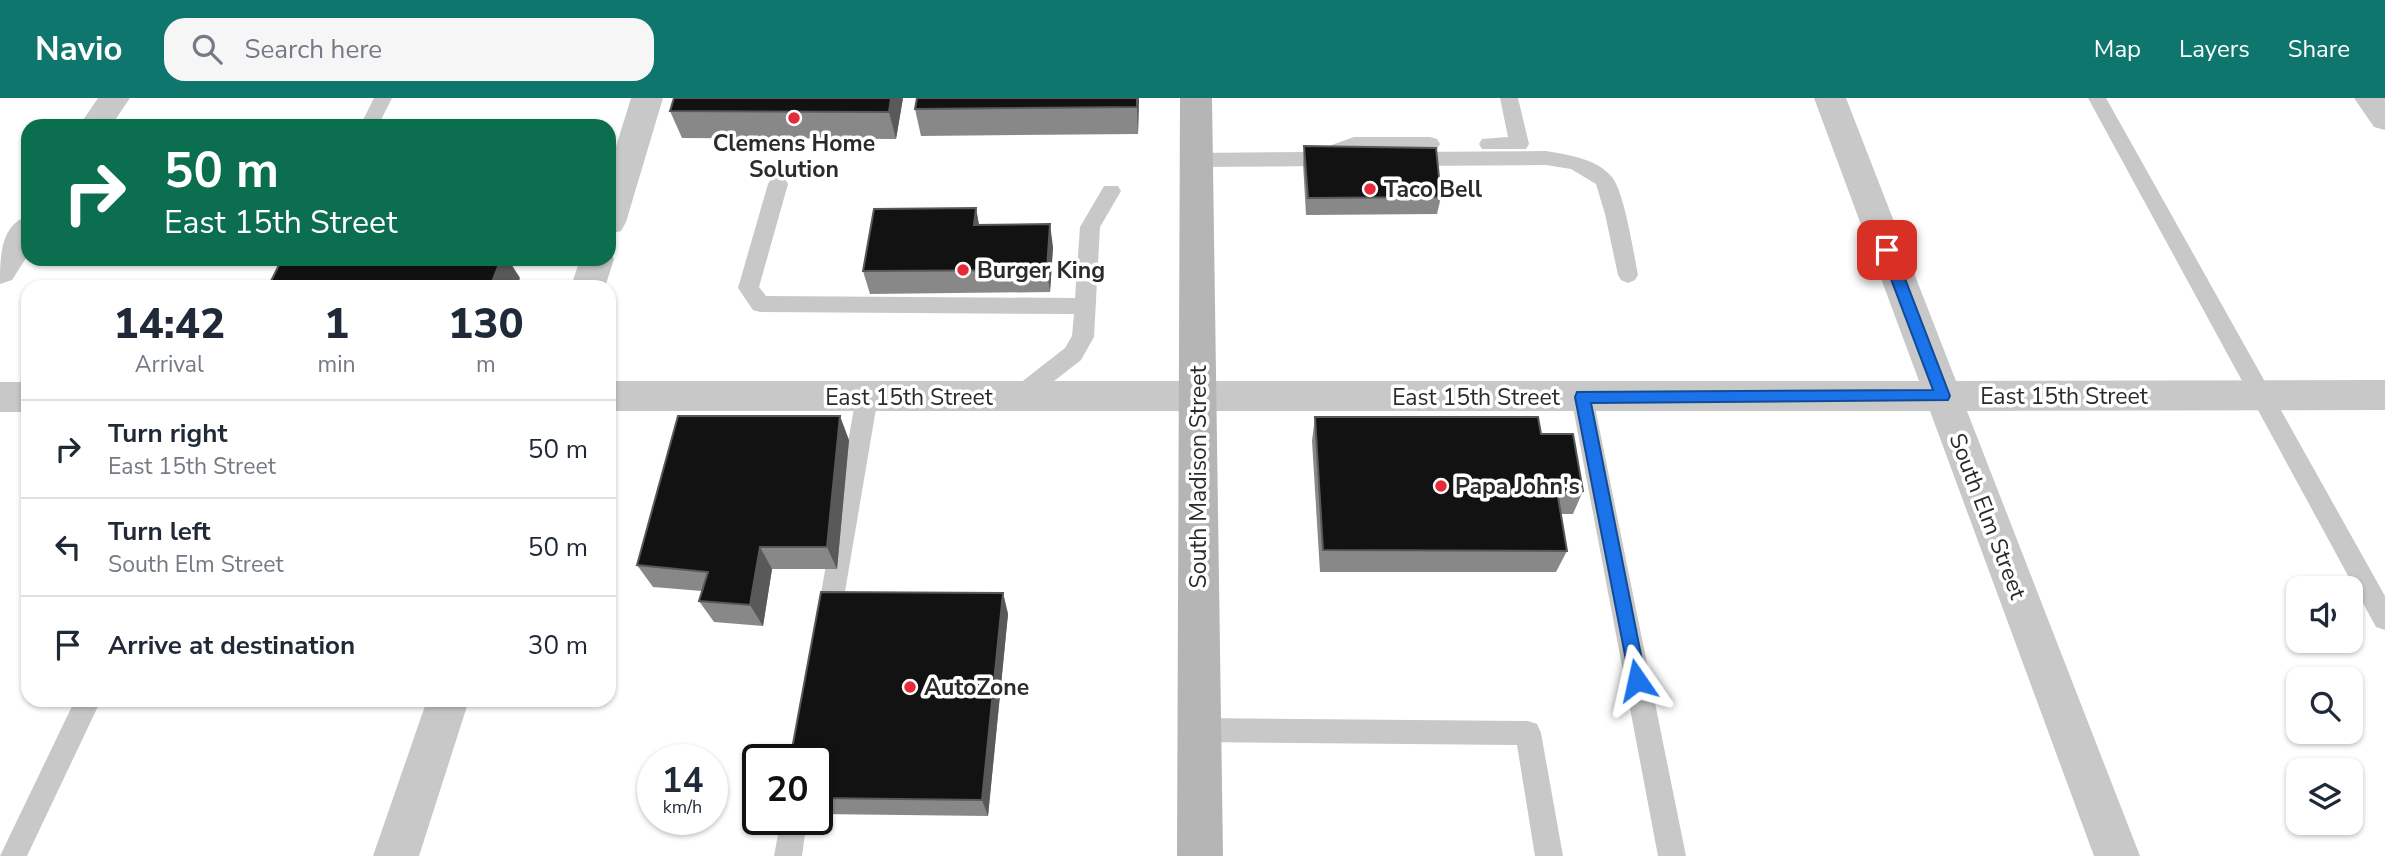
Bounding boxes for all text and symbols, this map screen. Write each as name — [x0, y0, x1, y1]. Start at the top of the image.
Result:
search box — [164, 18, 654, 81]
text: Navio — [35, 27, 122, 72]
icon: search — [188, 30, 226, 68]
text: Search here — [244, 32, 382, 67]
text: Map — [2094, 33, 2141, 65]
text: Layers — [2179, 33, 2250, 65]
text: Share — [2288, 33, 2350, 65]
marker: Clemens Home Solution — [786, 110, 802, 126]
place label: Clemens Home Solution — [713, 128, 875, 185]
text: 50 m — [164, 137, 279, 204]
icon: right — [49, 147, 140, 238]
place label: Taco Bell — [1384, 174, 1483, 205]
marker: Taco Bell — [1362, 181, 1378, 197]
text: East 15th Street — [164, 201, 397, 244]
pin — [1857, 220, 1917, 280]
icon: arrive — [1868, 231, 1906, 269]
place label: Burger King — [977, 255, 1105, 286]
marker: Burger King — [955, 262, 971, 278]
text: 14:42 — [113, 296, 225, 353]
text: 1 — [324, 296, 349, 353]
text: 130 — [448, 296, 524, 353]
text: Arrival — [135, 349, 204, 380]
text: min — [318, 349, 356, 380]
text: m — [476, 349, 496, 380]
street label: South Madison Street — [1183, 365, 1214, 589]
street label: East 15th Street — [1980, 381, 2149, 412]
street label: East 15th Street — [825, 382, 994, 413]
street label: East 15th Street — [1392, 382, 1561, 413]
text: Turn right — [108, 416, 227, 451]
street label: South Elm Street — [1942, 429, 2034, 605]
icon: right — [49, 430, 87, 468]
text: 50 m — [528, 432, 588, 467]
text: East 15th Street — [108, 451, 276, 482]
place label: Papa John's — [1455, 471, 1580, 502]
marker: Papa John's — [1433, 478, 1449, 494]
text: Turn left — [108, 514, 211, 549]
icon: left — [49, 528, 87, 566]
text: 50 m — [528, 530, 588, 565]
text: South Elm Street — [108, 549, 283, 580]
map controls — [2286, 576, 2363, 835]
button: sound — [2286, 576, 2363, 653]
icon: arrive — [49, 626, 87, 664]
text: Arrive at destination — [108, 628, 355, 663]
text: 30 m — [528, 628, 588, 663]
position arrow — [1600, 643, 1674, 717]
button: search — [2286, 667, 2363, 744]
place label: AutoZone — [924, 672, 1029, 703]
marker: AutoZone — [902, 679, 918, 695]
speed limit sign: 20 — [742, 744, 833, 835]
text: 14 — [661, 757, 704, 804]
button: layers — [2286, 758, 2363, 835]
text: km/h — [663, 795, 702, 819]

